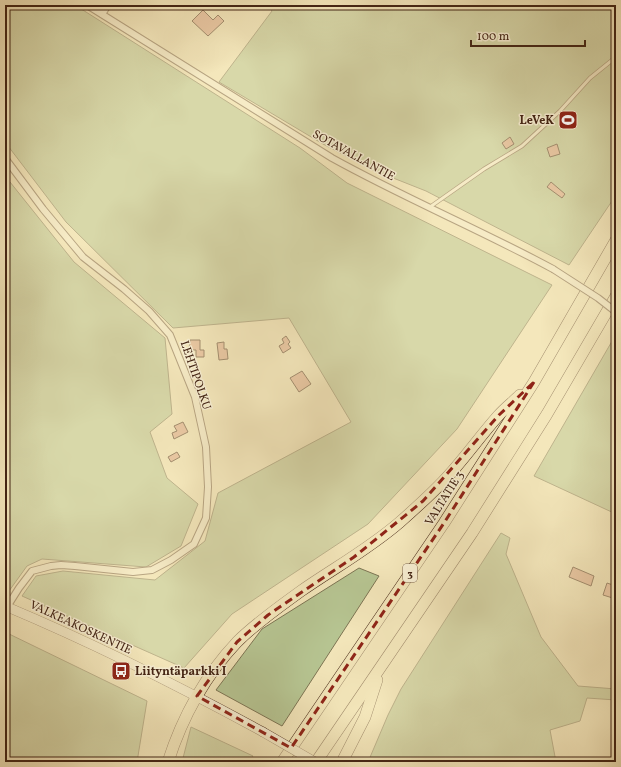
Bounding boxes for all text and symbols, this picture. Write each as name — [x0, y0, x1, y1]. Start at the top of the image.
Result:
scale bar — [471, 22, 585, 48]
text: 100 m — [477, 29, 510, 45]
sports icon: LeVeK — [557, 109, 579, 131]
place label: LeVeK — [520, 113, 554, 129]
street label: SOTAVALLANTIE — [309, 127, 398, 185]
street label: LEHTIPOLKU — [176, 339, 214, 412]
street label: VALTATIE 3 — [422, 468, 468, 529]
road number: 3 — [403, 564, 417, 582]
street label: VALKEAKOSKENTIE — [27, 597, 134, 659]
bus stop icon: Liityntäparkki I — [110, 660, 132, 682]
place label: Liityntäparkki I — [135, 664, 227, 680]

